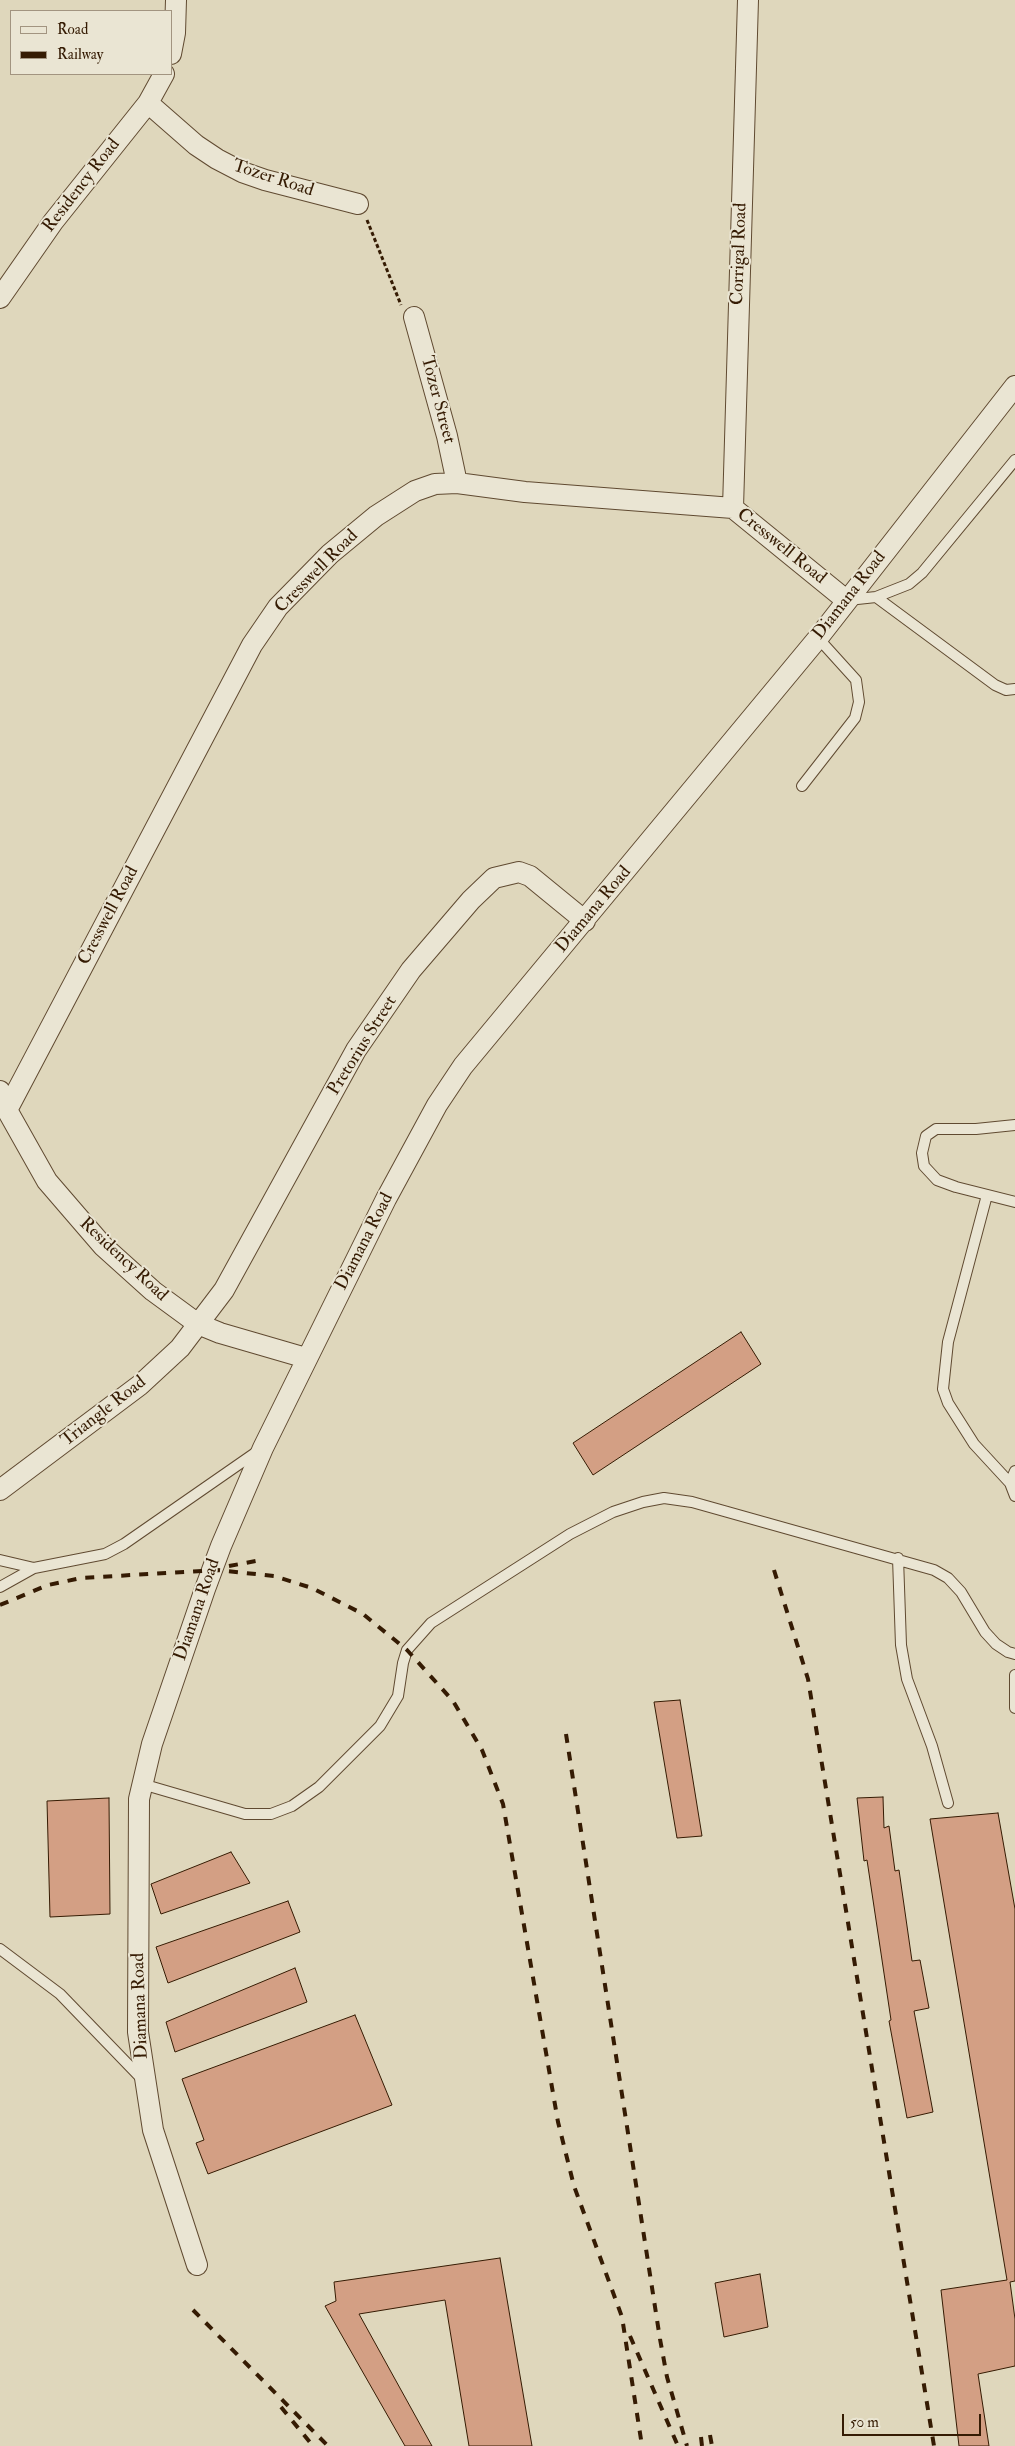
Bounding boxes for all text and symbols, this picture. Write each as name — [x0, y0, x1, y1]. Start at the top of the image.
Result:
legend — [10, 10, 172, 75]
text: Road — [57, 20, 88, 39]
text: Railway — [57, 45, 103, 64]
street label: Residency Road — [39, 135, 125, 237]
street label: Tozer Road — [230, 156, 316, 202]
street label: Corrigal Road — [727, 202, 753, 306]
street label: Tozer Street — [415, 354, 459, 446]
street label: Cresswell Road — [732, 504, 830, 590]
street label: Cresswell Road — [271, 526, 363, 618]
street label: Diamana Road — [809, 547, 891, 645]
street label: Diamana Road — [552, 862, 636, 958]
street label: Cresswell Road — [74, 863, 144, 969]
street label: Pretorius Street — [324, 992, 402, 1100]
street label: Diamana Road — [331, 1190, 399, 1294]
street label: Residency Road — [74, 1213, 172, 1307]
street label: Triangle Road — [57, 1372, 151, 1452]
street label: Diamana Road — [170, 1556, 226, 1664]
street label: Diamana Road — [128, 1952, 154, 2060]
scale bar — [845, 2404, 984, 2436]
text: 50 m — [850, 2413, 879, 2432]

